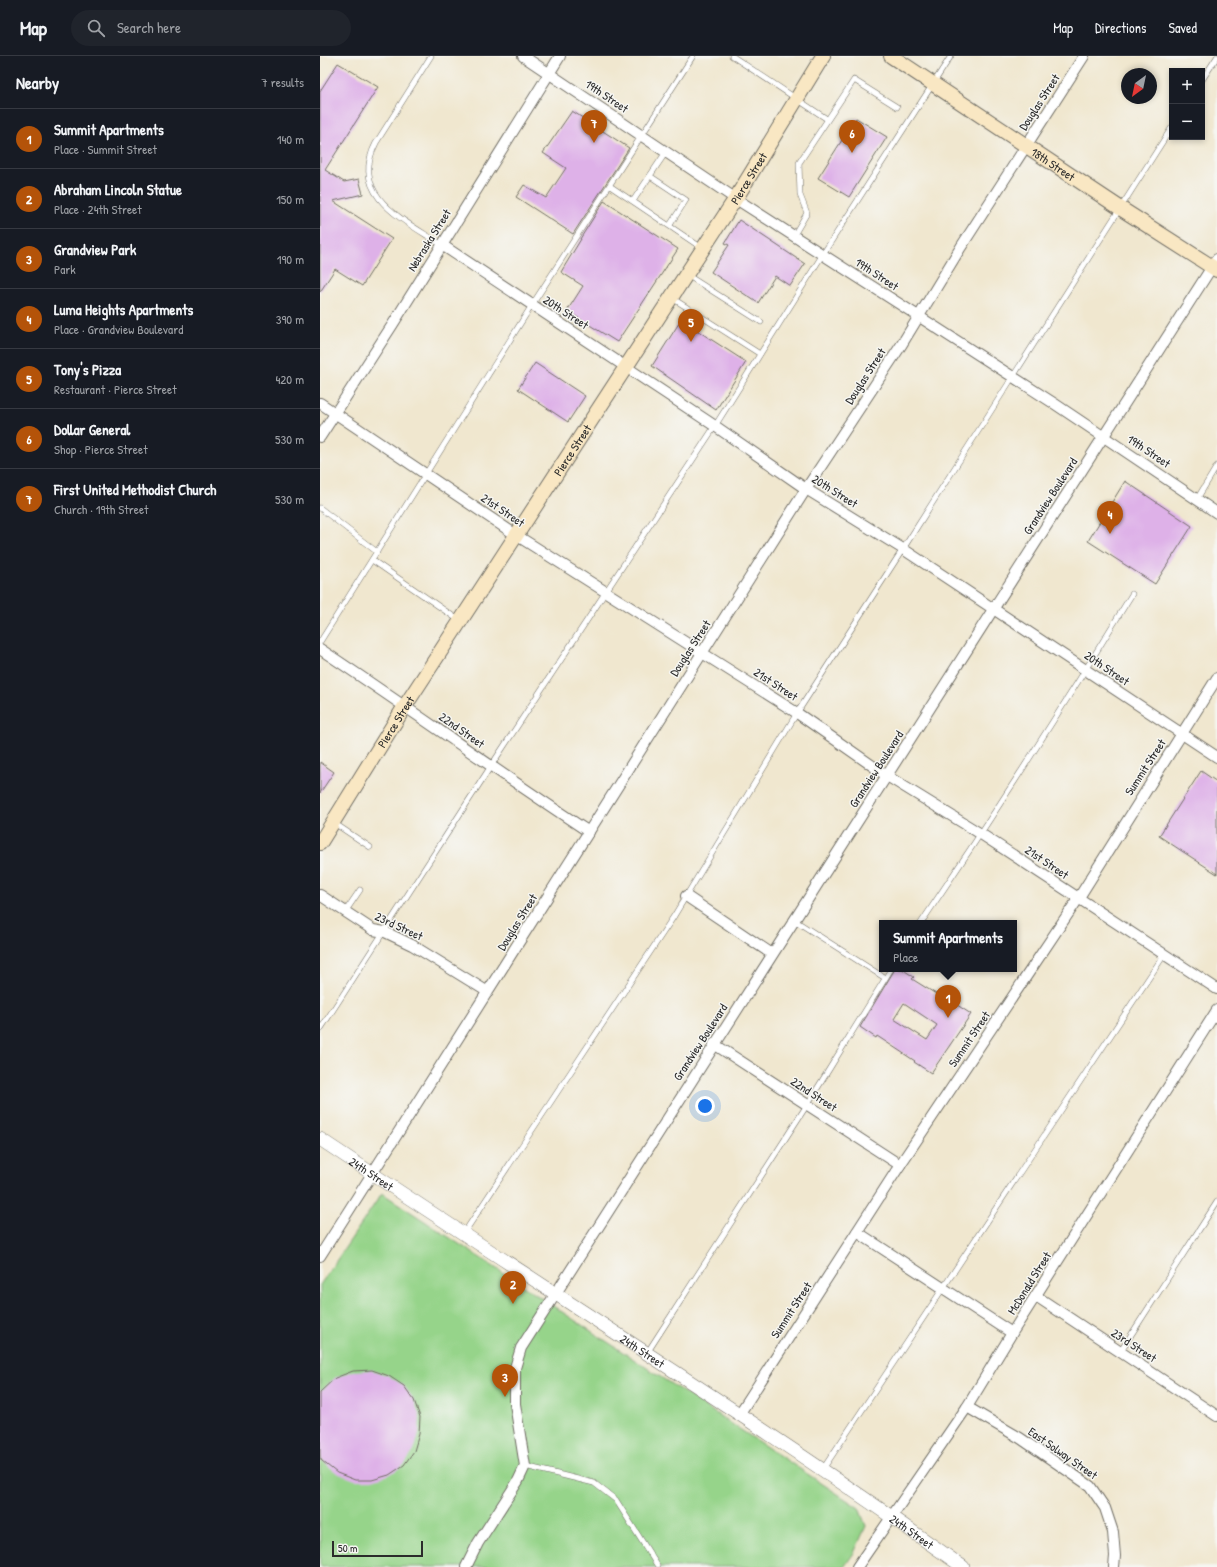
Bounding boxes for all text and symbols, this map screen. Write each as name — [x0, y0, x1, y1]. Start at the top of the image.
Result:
search box — [71, 10, 351, 46]
text: Map — [20, 15, 47, 41]
icon: search — [85, 17, 107, 39]
text: Search here — [117, 17, 181, 38]
text: Map — [1053, 18, 1073, 37]
text: Directions — [1095, 18, 1146, 37]
text: Saved — [1168, 18, 1197, 37]
north arrow — [1121, 68, 1157, 104]
map controls — [1169, 68, 1205, 140]
button: + — [1169, 68, 1205, 104]
street label: Douglas Street — [1014, 70, 1064, 133]
text: Nearby — [16, 71, 59, 94]
text: 7 results — [261, 73, 304, 91]
street label: 19th Street — [582, 75, 633, 117]
button: − — [1169, 104, 1205, 140]
pin: 7 — [581, 110, 607, 143]
text: Summit Apartments — [54, 119, 164, 140]
pin: 6 — [839, 120, 865, 153]
text: 1 — [27, 130, 31, 148]
text: 140 m — [277, 130, 304, 148]
text: Place · Summit Street — [54, 140, 157, 158]
street label: 18th Street — [1028, 143, 1080, 185]
street label: Pierce Street — [726, 148, 771, 207]
text: Abraham Lincoln Statue — [54, 179, 182, 200]
text: 2 — [26, 190, 32, 208]
text: 150 m — [276, 190, 304, 208]
text: Place · 24th Street — [54, 200, 142, 218]
street label: Nebraska Street — [403, 205, 455, 274]
text: Grandview Park — [54, 239, 136, 260]
text: 3 — [26, 250, 32, 268]
text: 190 m — [277, 250, 304, 268]
street label: 19th Street — [852, 254, 903, 295]
text: Park — [54, 260, 76, 278]
street label: 20th Street — [540, 291, 593, 333]
text: Luma Heights Apartments — [54, 299, 193, 320]
pin: 5 — [678, 309, 704, 342]
text: 4 — [27, 310, 31, 328]
text: 390 m — [276, 310, 304, 328]
text: Place · Grandview Boulevard — [54, 320, 183, 338]
street label: Douglas Street — [840, 344, 890, 407]
text: Tony's Pizza — [54, 359, 121, 380]
text: 5 — [26, 370, 32, 388]
text: 420 m — [275, 370, 304, 388]
text: Restaurant · Pierce Street — [54, 380, 177, 398]
text: Dollar General — [54, 419, 130, 440]
street label: Pierce Street — [549, 420, 595, 479]
text: 6 — [26, 430, 32, 448]
text: 530 m — [275, 430, 304, 448]
street label: 19th Street — [1124, 430, 1175, 472]
text: Shop · Pierce Street — [54, 440, 148, 458]
street label: Grandview Boulevard — [1019, 454, 1081, 538]
street label: 20th Street — [809, 470, 862, 512]
text: First United Methodist Church — [54, 479, 216, 500]
street label: 21st Street — [478, 489, 529, 531]
text: 7 — [26, 490, 32, 508]
text: 530 m — [275, 490, 304, 508]
text: Church · 19th Street — [54, 500, 149, 518]
pin: 4 — [1097, 501, 1123, 534]
street label: Douglas Street — [665, 616, 715, 679]
street label: 20th Street — [1081, 647, 1134, 690]
street label: 21st Street — [751, 663, 802, 705]
street label: Pierce Street — [373, 692, 418, 751]
street label: 22nd Street — [436, 708, 489, 752]
street label: Grandview Boulevard — [845, 727, 907, 811]
street label: Summit Street — [1120, 735, 1170, 799]
street label: 21st Street — [1022, 841, 1073, 883]
street label: Douglas Street — [493, 890, 542, 954]
street label: 23rd Street — [372, 908, 426, 945]
popup — [879, 920, 1017, 972]
text: Summit Apartments — [893, 927, 1003, 948]
text: Place — [893, 948, 918, 966]
pin: 1 — [935, 985, 961, 1018]
street label: Grandview Boulevard — [669, 1000, 731, 1084]
street label: Summit Street — [944, 1007, 994, 1070]
street label: 22nd Street — [788, 1073, 841, 1116]
your location — [695, 1096, 715, 1116]
street label: 24th Street — [346, 1152, 398, 1195]
street label: McDonald Street — [1003, 1248, 1055, 1318]
pin: 2 — [500, 1271, 526, 1304]
street label: Summit Street — [766, 1278, 816, 1342]
street label: 23rd Street — [1108, 1324, 1161, 1366]
street label: 24th Street — [617, 1330, 669, 1372]
pin: 3 — [492, 1364, 518, 1397]
street label: East Solway Street — [1025, 1423, 1102, 1484]
street label: 24th Street — [886, 1510, 938, 1553]
scale bar — [332, 1539, 423, 1558]
text: 50 m — [338, 1541, 358, 1555]

